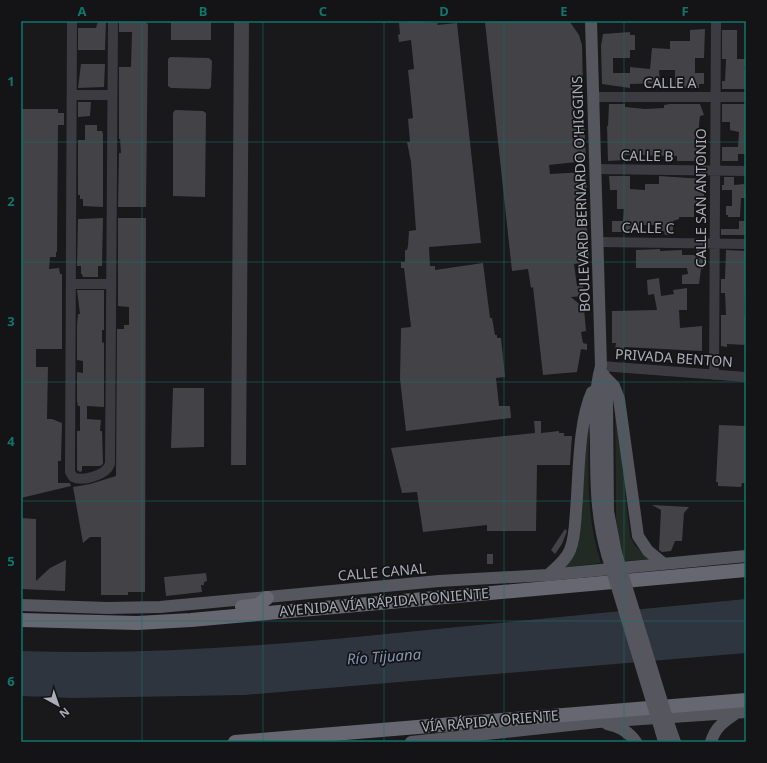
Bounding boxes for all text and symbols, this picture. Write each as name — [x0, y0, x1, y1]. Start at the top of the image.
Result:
text: A — [78, 2, 87, 20]
text: B — [199, 2, 207, 20]
text: C — [319, 2, 327, 20]
text: D — [439, 2, 449, 20]
text: E — [560, 2, 568, 20]
text: F — [681, 2, 689, 20]
text: 1 — [7, 72, 15, 90]
street label: CALLE A — [644, 73, 696, 92]
street label: BOULEVARD BERNARDO O'HIGGINS — [567, 75, 594, 312]
street label: CALLE SAN ANTONIO — [691, 128, 710, 268]
street label: CALLE B — [620, 146, 674, 165]
text: 2 — [7, 192, 15, 210]
street label: CALLE C — [621, 218, 675, 237]
text: 3 — [7, 312, 15, 330]
street label: PRIVADA BENTON — [615, 344, 733, 371]
text: 4 — [7, 432, 15, 450]
text: 5 — [7, 552, 15, 570]
street label: CALLE CANAL — [337, 558, 427, 585]
street label: AVENIDA VÍA RÁPIDA PONIENTE — [278, 583, 490, 620]
water label: Río Tijuana — [346, 643, 422, 669]
text: 6 — [7, 672, 15, 690]
north arrow — [38, 685, 78, 725]
text: N — [56, 704, 73, 722]
street label: VÍA RÁPIDA ORIENTE — [421, 705, 559, 736]

